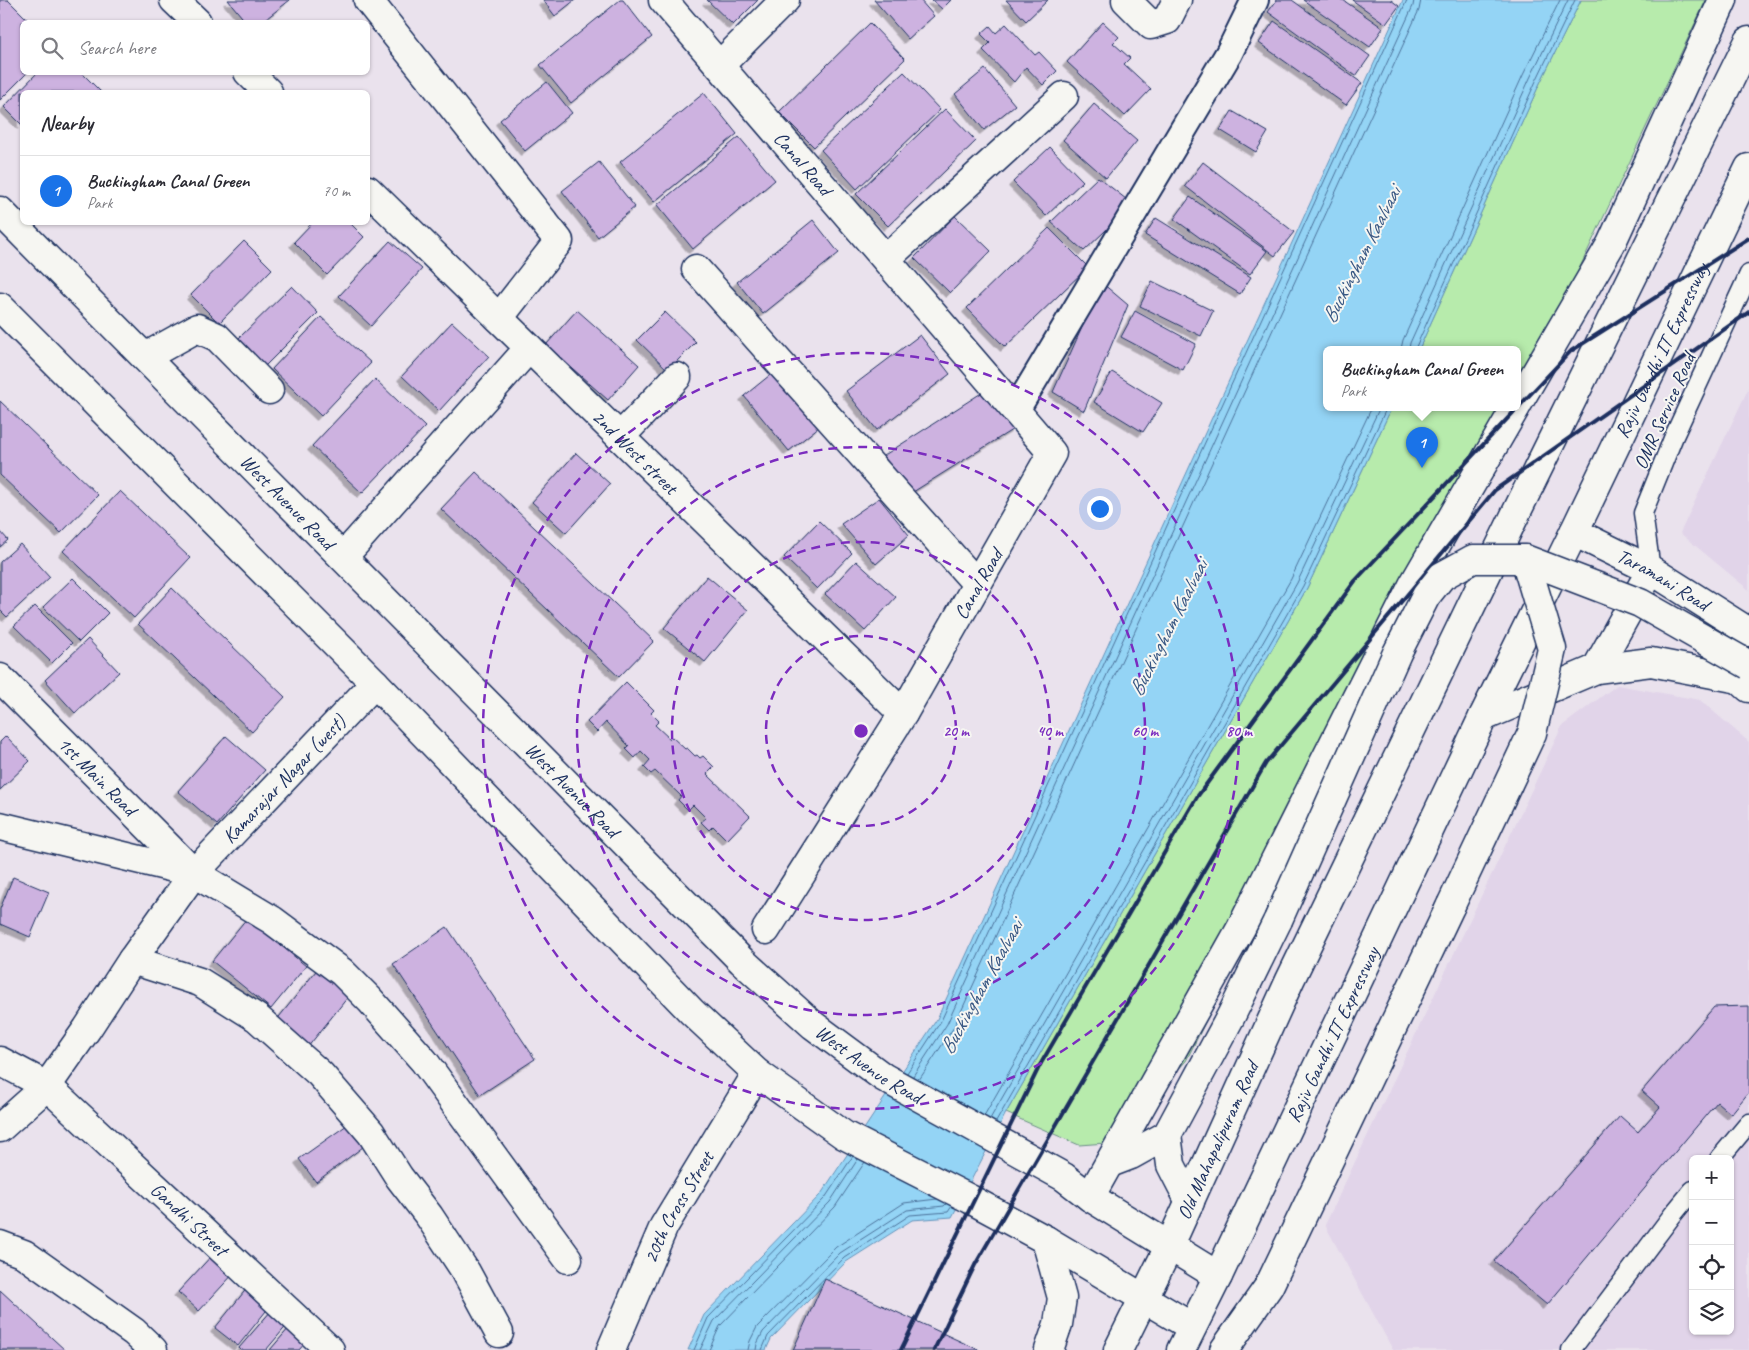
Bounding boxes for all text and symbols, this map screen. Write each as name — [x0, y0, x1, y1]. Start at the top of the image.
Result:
search box — [20, 20, 370, 75]
icon: search — [38, 34, 66, 62]
text: Search here — [78, 36, 155, 60]
text: Nearby — [40, 110, 93, 136]
street label: Canal Road — [768, 126, 839, 203]
text: Buckingham Canal Green — [87, 169, 249, 193]
water label: Buckingham Kaalvaai — [1316, 178, 1409, 327]
text: 1 — [52, 181, 60, 201]
text: 70 m — [323, 181, 350, 201]
text: Park — [87, 193, 112, 213]
street label: Rajiv Gandhi IT Expressway — [1609, 257, 1715, 442]
popup — [1323, 346, 1521, 411]
street label: OMR Service Road — [1628, 346, 1702, 473]
text: Buckingham Canal Green — [1341, 357, 1503, 381]
text: Park — [1341, 381, 1366, 401]
street label: 2nd West street — [587, 404, 685, 501]
pin: 1 — [1406, 427, 1438, 468]
street label: West Avenue Road — [235, 449, 342, 557]
your location — [1087, 496, 1113, 522]
street label: Canal Road — [948, 542, 1010, 624]
street label: Taramani Road — [1613, 543, 1716, 618]
water label: Buckingham Kaalvaai — [1123, 551, 1216, 700]
street label: Kamarajar Nagar (west) — [217, 709, 352, 849]
centre of rings — [852, 722, 870, 740]
text: 20 m — [943, 722, 970, 741]
text: 40 m — [1037, 722, 1064, 741]
text: 60 m — [1132, 722, 1159, 741]
text: 80 m — [1226, 722, 1253, 741]
street label: 1st Main Road — [52, 731, 144, 823]
street label: West Avenue Road — [520, 737, 627, 845]
water label: Buckingham Kaalvaai — [933, 911, 1031, 1058]
street label: Rajiv Gandhi IT Expressway — [1281, 941, 1386, 1126]
street label: West Avenue Road — [810, 1019, 929, 1111]
street label: Old Mahapalipuram Road — [1171, 1055, 1266, 1223]
street label: 20th Cross Street — [638, 1145, 721, 1267]
map controls — [1689, 1155, 1734, 1335]
button: + — [1689, 1155, 1734, 1200]
street label: Gandhi Street — [145, 1177, 235, 1264]
button: − — [1689, 1200, 1734, 1245]
button: locate — [1689, 1245, 1734, 1290]
button: layers — [1689, 1290, 1734, 1335]

